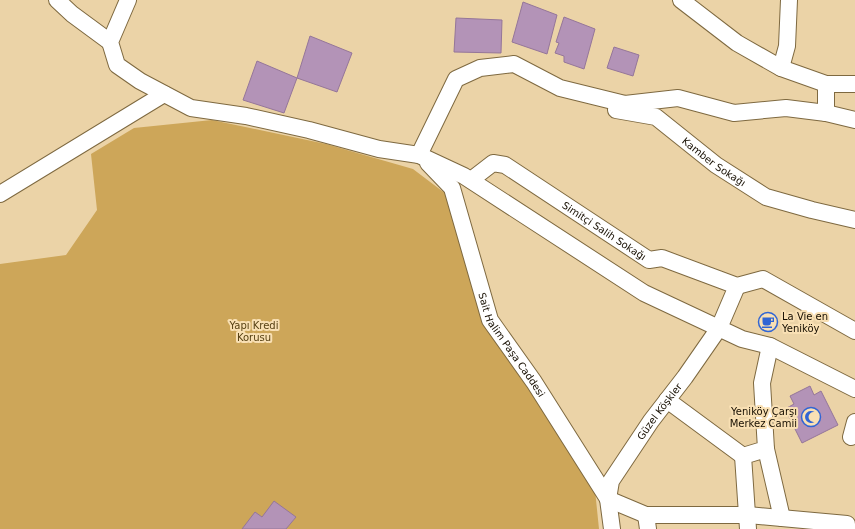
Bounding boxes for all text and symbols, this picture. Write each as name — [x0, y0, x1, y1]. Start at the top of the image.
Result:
street label: Kamber Sokağı — [680, 135, 748, 189]
street label: Simitçi Salih Sokağı — [560, 199, 648, 263]
street label: Sait Halim Paşa Caddesi — [476, 291, 547, 399]
cafe icon: La Vie en Yeniköy — [757, 311, 779, 333]
place label: La Vie en Yeniköy — [781, 311, 828, 334]
park label: Yapı Kredi Korusu — [229, 320, 278, 343]
street label: Güzel Köşkler — [635, 380, 685, 442]
place label: Yeniköy Çarşı Merkez Camii — [730, 406, 797, 429]
mosque icon: Yeniköy Çarşı Merkez Camii — [800, 406, 822, 428]

